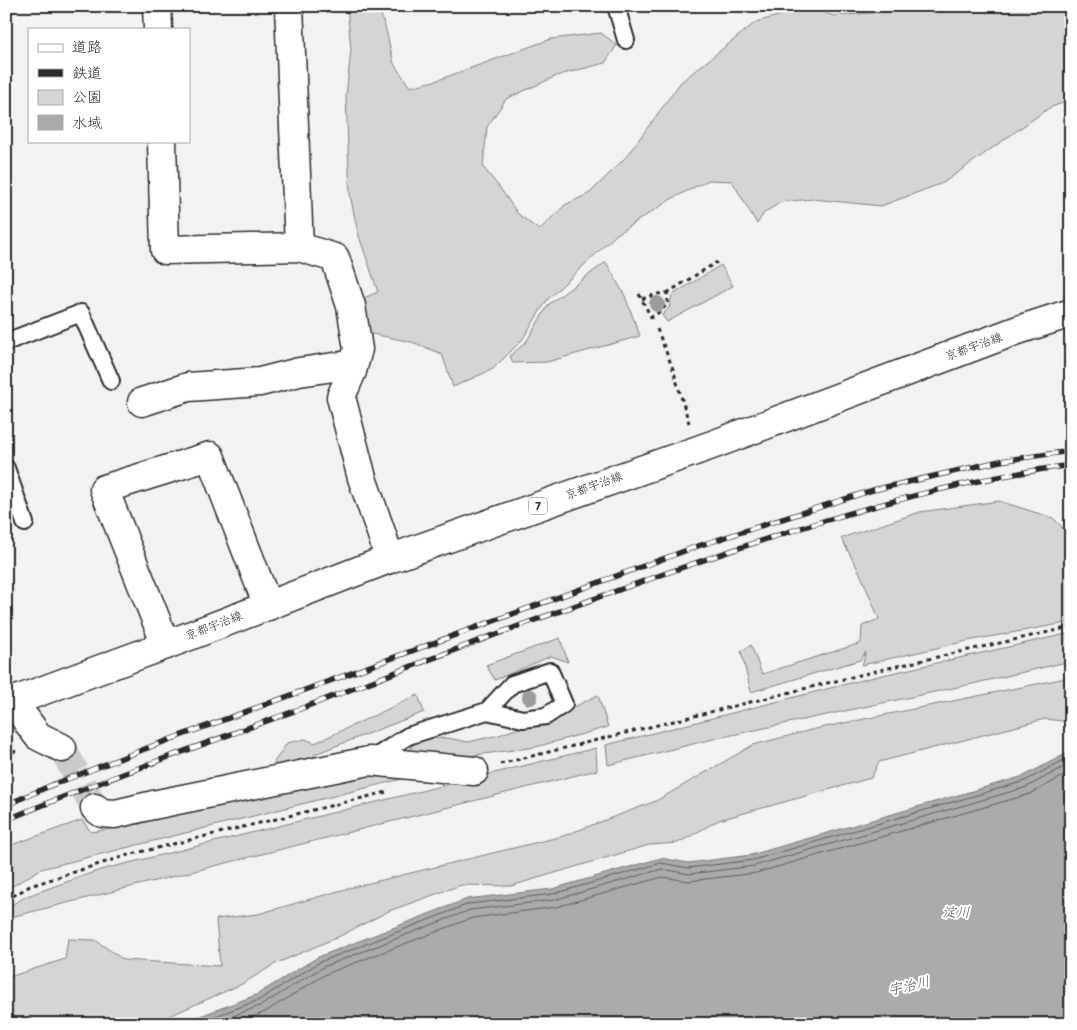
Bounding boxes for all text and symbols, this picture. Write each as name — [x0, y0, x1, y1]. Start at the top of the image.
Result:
legend — [28, 28, 190, 142]
text: 道路 — [72, 38, 102, 57]
text: 鉄道 — [72, 64, 102, 83]
text: 公園 — [72, 88, 102, 107]
text: 水域 — [72, 114, 102, 133]
street label: 京都宇治線 — [943, 330, 1005, 364]
street label: 京都宇治線 — [563, 469, 625, 503]
road number: 7 — [529, 498, 547, 514]
street label: 京都宇治線 — [183, 608, 245, 644]
water label: 淀川 — [942, 904, 970, 921]
water label: 宇治川 — [887, 973, 931, 999]

